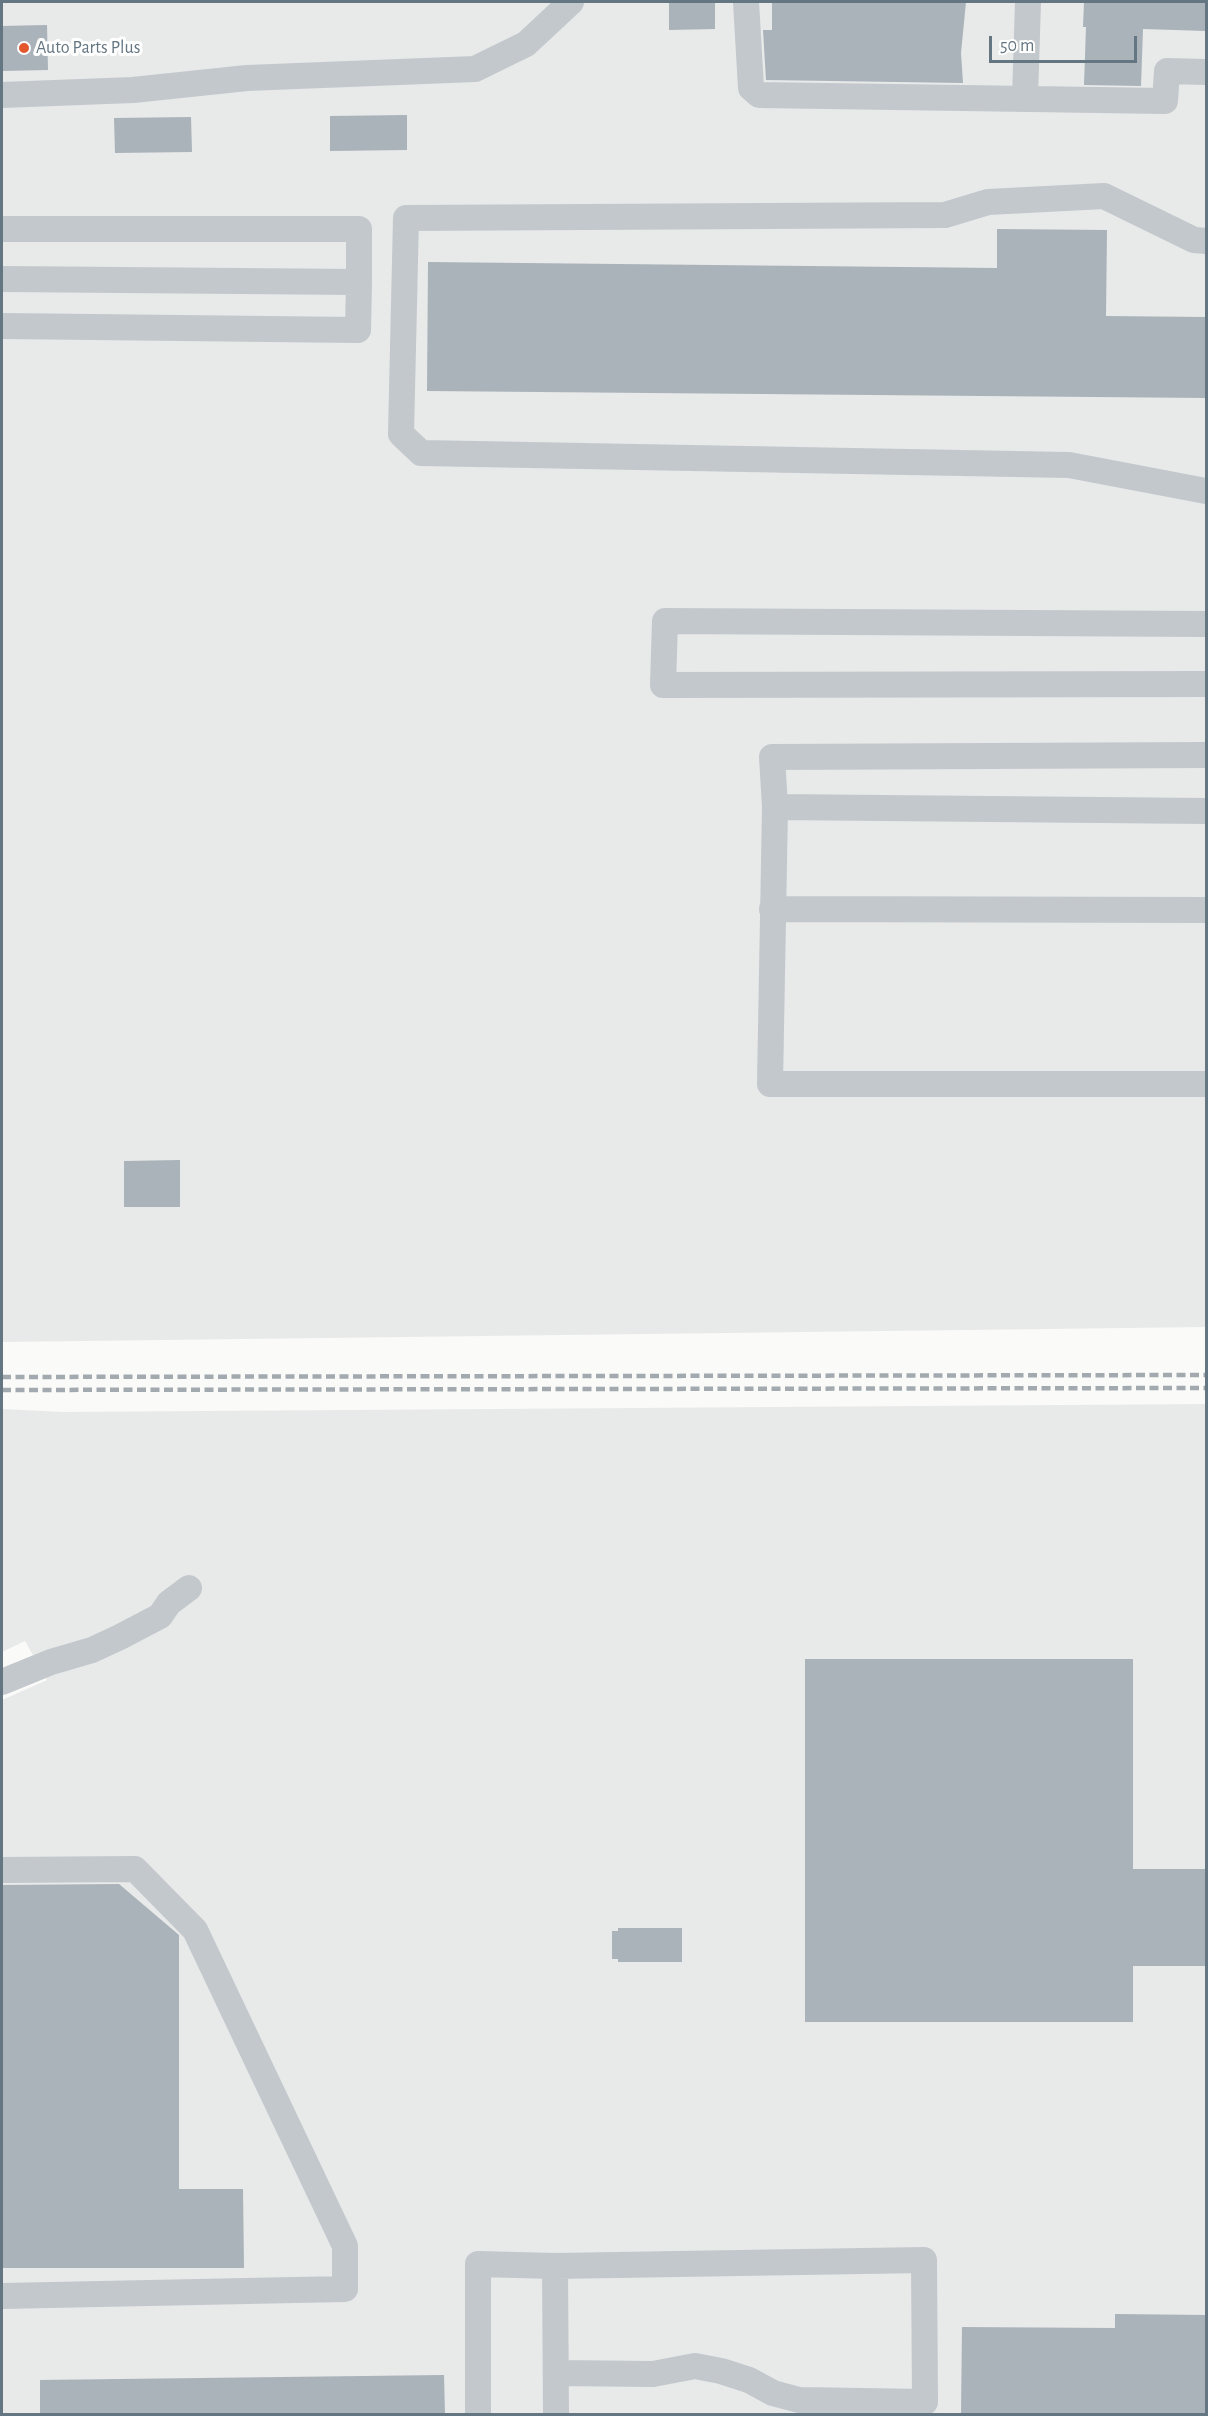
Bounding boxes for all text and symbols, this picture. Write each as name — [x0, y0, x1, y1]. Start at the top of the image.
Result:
scale bar — [992, 24, 1140, 62]
place label: Auto Parts Plus — [36, 37, 140, 59]
text: 50 m — [1000, 37, 1034, 55]
marker: Auto Parts Plus — [17, 41, 31, 55]

